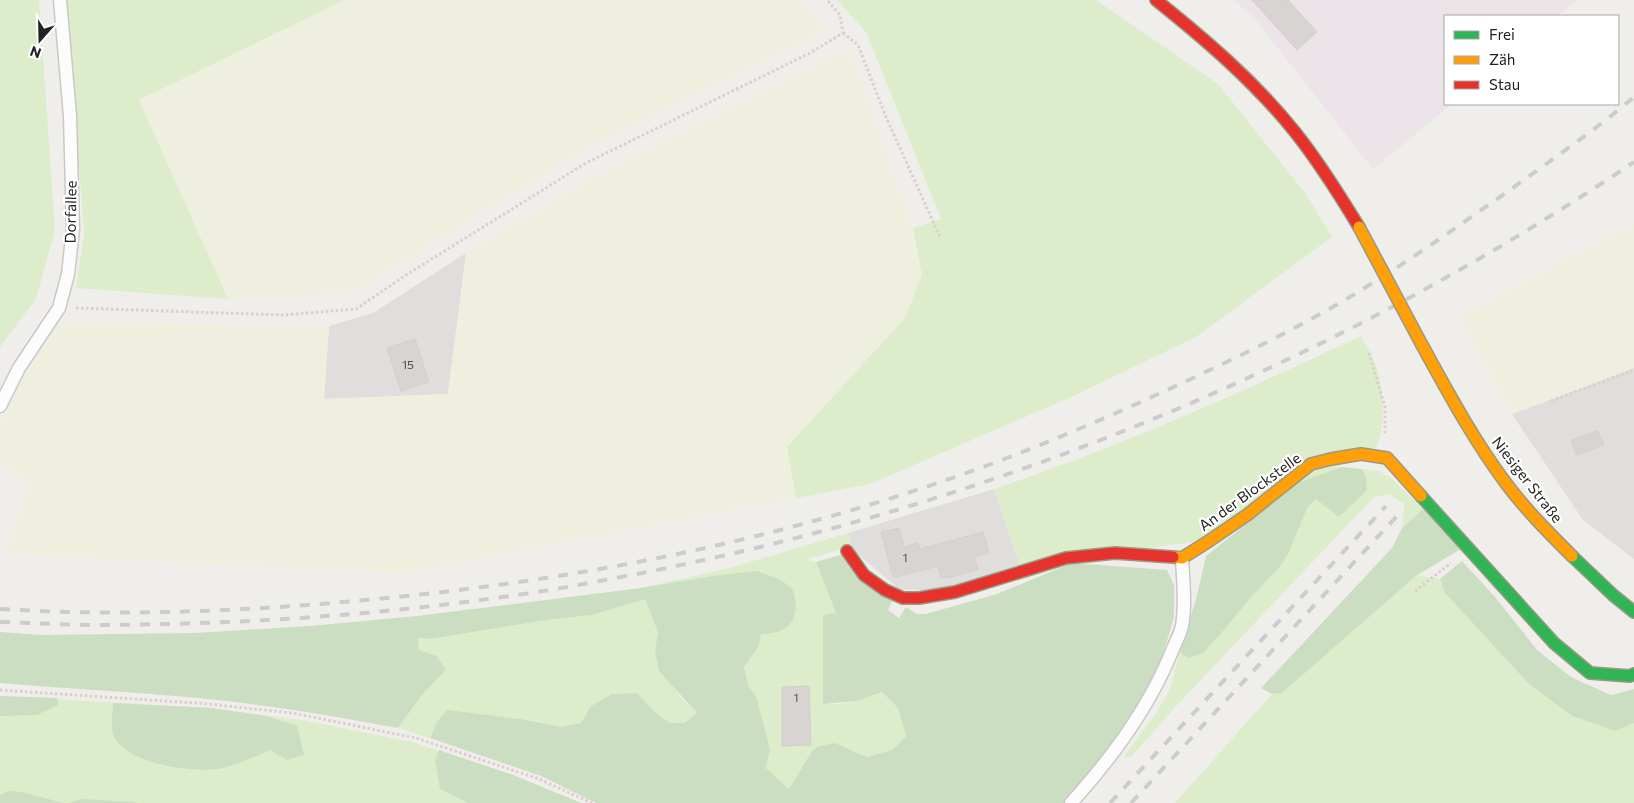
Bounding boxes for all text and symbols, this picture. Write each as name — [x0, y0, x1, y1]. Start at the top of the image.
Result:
north arrow — [15, 15, 65, 65]
legend — [1444, 15, 1619, 105]
text: Frei — [1489, 25, 1515, 43]
text: N — [28, 43, 43, 62]
text: Zäh — [1489, 50, 1515, 68]
text: Stau — [1489, 75, 1520, 93]
street label: Dorfallee — [60, 180, 80, 244]
house number: 15 — [402, 357, 414, 371]
street label: Niesiger Straße — [1489, 433, 1567, 526]
street label: An der Blockstelle — [1195, 448, 1304, 534]
house number: 1 — [902, 550, 908, 564]
house number: 1 — [793, 690, 799, 704]

